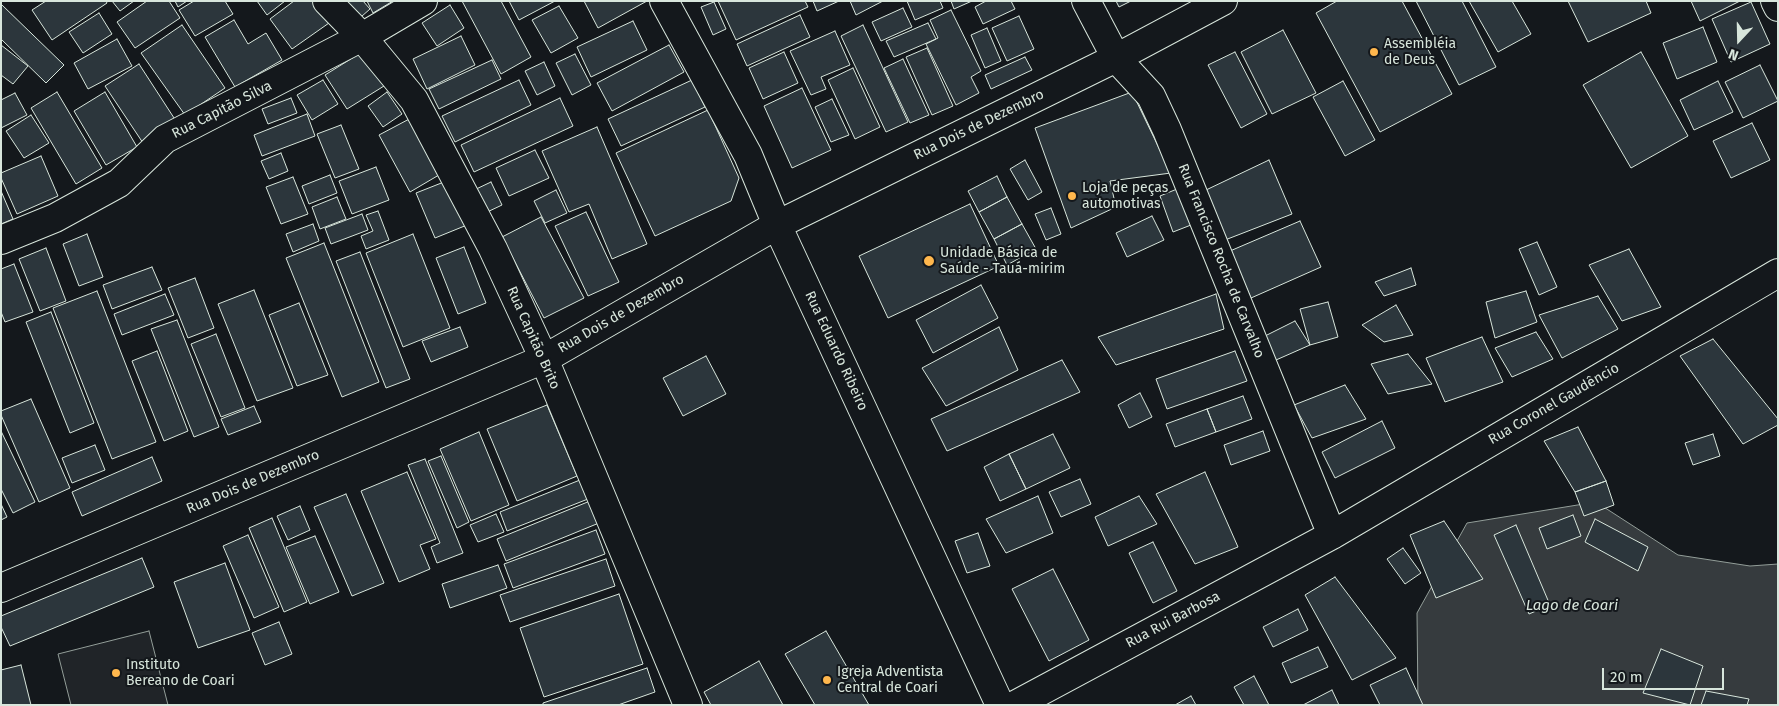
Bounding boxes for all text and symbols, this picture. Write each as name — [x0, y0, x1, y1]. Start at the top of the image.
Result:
north arrow — [1714, 15, 1764, 65]
place label: Assembléia de Deus — [1384, 36, 1456, 68]
text: N — [1726, 45, 1741, 64]
marker: Assembléia de Deus — [1368, 46, 1380, 58]
street label: Rua Capitão Silva — [169, 78, 275, 142]
street label: Rua Dois de Dezembro — [911, 86, 1047, 164]
street label: Rua Francisco Rocha de Carvalho — [1174, 161, 1268, 361]
place label: Loja de peças automotivas — [1082, 180, 1168, 212]
marker: Loja de peças automotivas — [1066, 190, 1078, 202]
place label: Unidade Básica de Saúde - Tauá-mirim — [940, 245, 1065, 278]
marker: Unidade Básica de Saúde - Tauá-mirim — [922, 254, 936, 268]
street label: Rua Dois de Dezembro — [555, 271, 687, 357]
street label: Rua Capitão Brito — [503, 284, 563, 392]
street label: Rua Eduardo Ribeiro — [801, 289, 871, 413]
street label: Rua Coronel Gaudêncio — [1486, 360, 1622, 448]
street label: Rua Dois de Dezembro — [184, 446, 322, 518]
street label: Rua Rui Barbosa — [1123, 588, 1223, 652]
water label: Lago de Coari — [1526, 597, 1618, 615]
place label: Instituto Bereano de Coari — [126, 657, 235, 690]
scale bar — [1604, 658, 1726, 690]
place label: Igreja Adventista Central de Coari — [837, 664, 943, 696]
marker: Instituto Bereano de Coari — [110, 667, 122, 679]
text: 20 m — [1610, 668, 1643, 686]
marker: Igreja Adventista Central de Coari — [821, 674, 833, 686]

